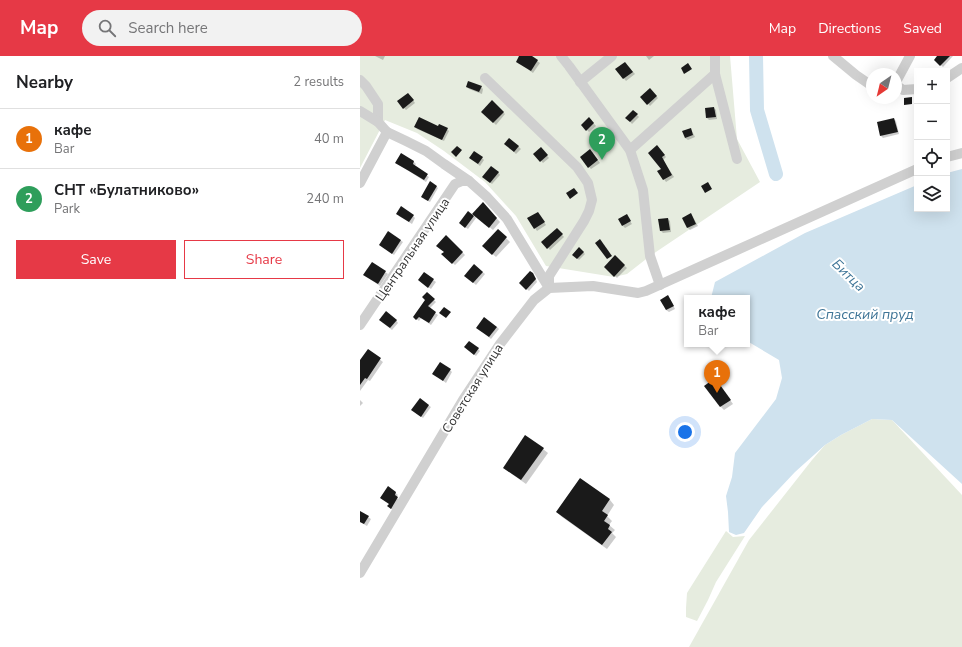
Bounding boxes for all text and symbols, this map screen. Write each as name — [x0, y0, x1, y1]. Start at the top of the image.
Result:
search box — [82, 10, 362, 46]
text: Map — [20, 15, 58, 41]
icon: search — [96, 17, 118, 39]
text: Search here — [128, 18, 208, 38]
text: Map — [769, 19, 796, 38]
text: Directions — [818, 19, 881, 38]
text: Saved — [903, 19, 942, 38]
north arrow — [866, 68, 902, 104]
map controls — [914, 68, 950, 212]
button: + — [914, 68, 950, 104]
text: Nearby — [16, 71, 73, 94]
text: 2 results — [293, 73, 344, 91]
button: − — [914, 104, 950, 140]
text: кафе — [54, 120, 92, 140]
pin: 2 — [589, 127, 615, 160]
text: 1 — [25, 130, 33, 148]
text: 40 m — [314, 130, 344, 148]
text: Bar — [54, 140, 74, 158]
button: locate — [914, 140, 950, 176]
button: layers — [914, 176, 950, 212]
text: СНТ «Булатниково» — [54, 180, 199, 200]
text: 2 — [25, 190, 33, 208]
text: 240 m — [306, 190, 344, 208]
street label: Центральная улица — [371, 194, 454, 305]
text: Park — [54, 200, 80, 218]
button: Save — [16, 240, 176, 279]
button: Share — [184, 240, 344, 279]
water label: Битца — [828, 255, 869, 296]
popup — [684, 295, 750, 347]
text: кафе — [698, 302, 736, 322]
water label: Спасский пруд — [816, 305, 914, 324]
text: Bar — [698, 322, 718, 340]
street label: Советская улица — [438, 340, 508, 437]
pin: 1 — [704, 360, 730, 393]
your location — [675, 422, 695, 442]

